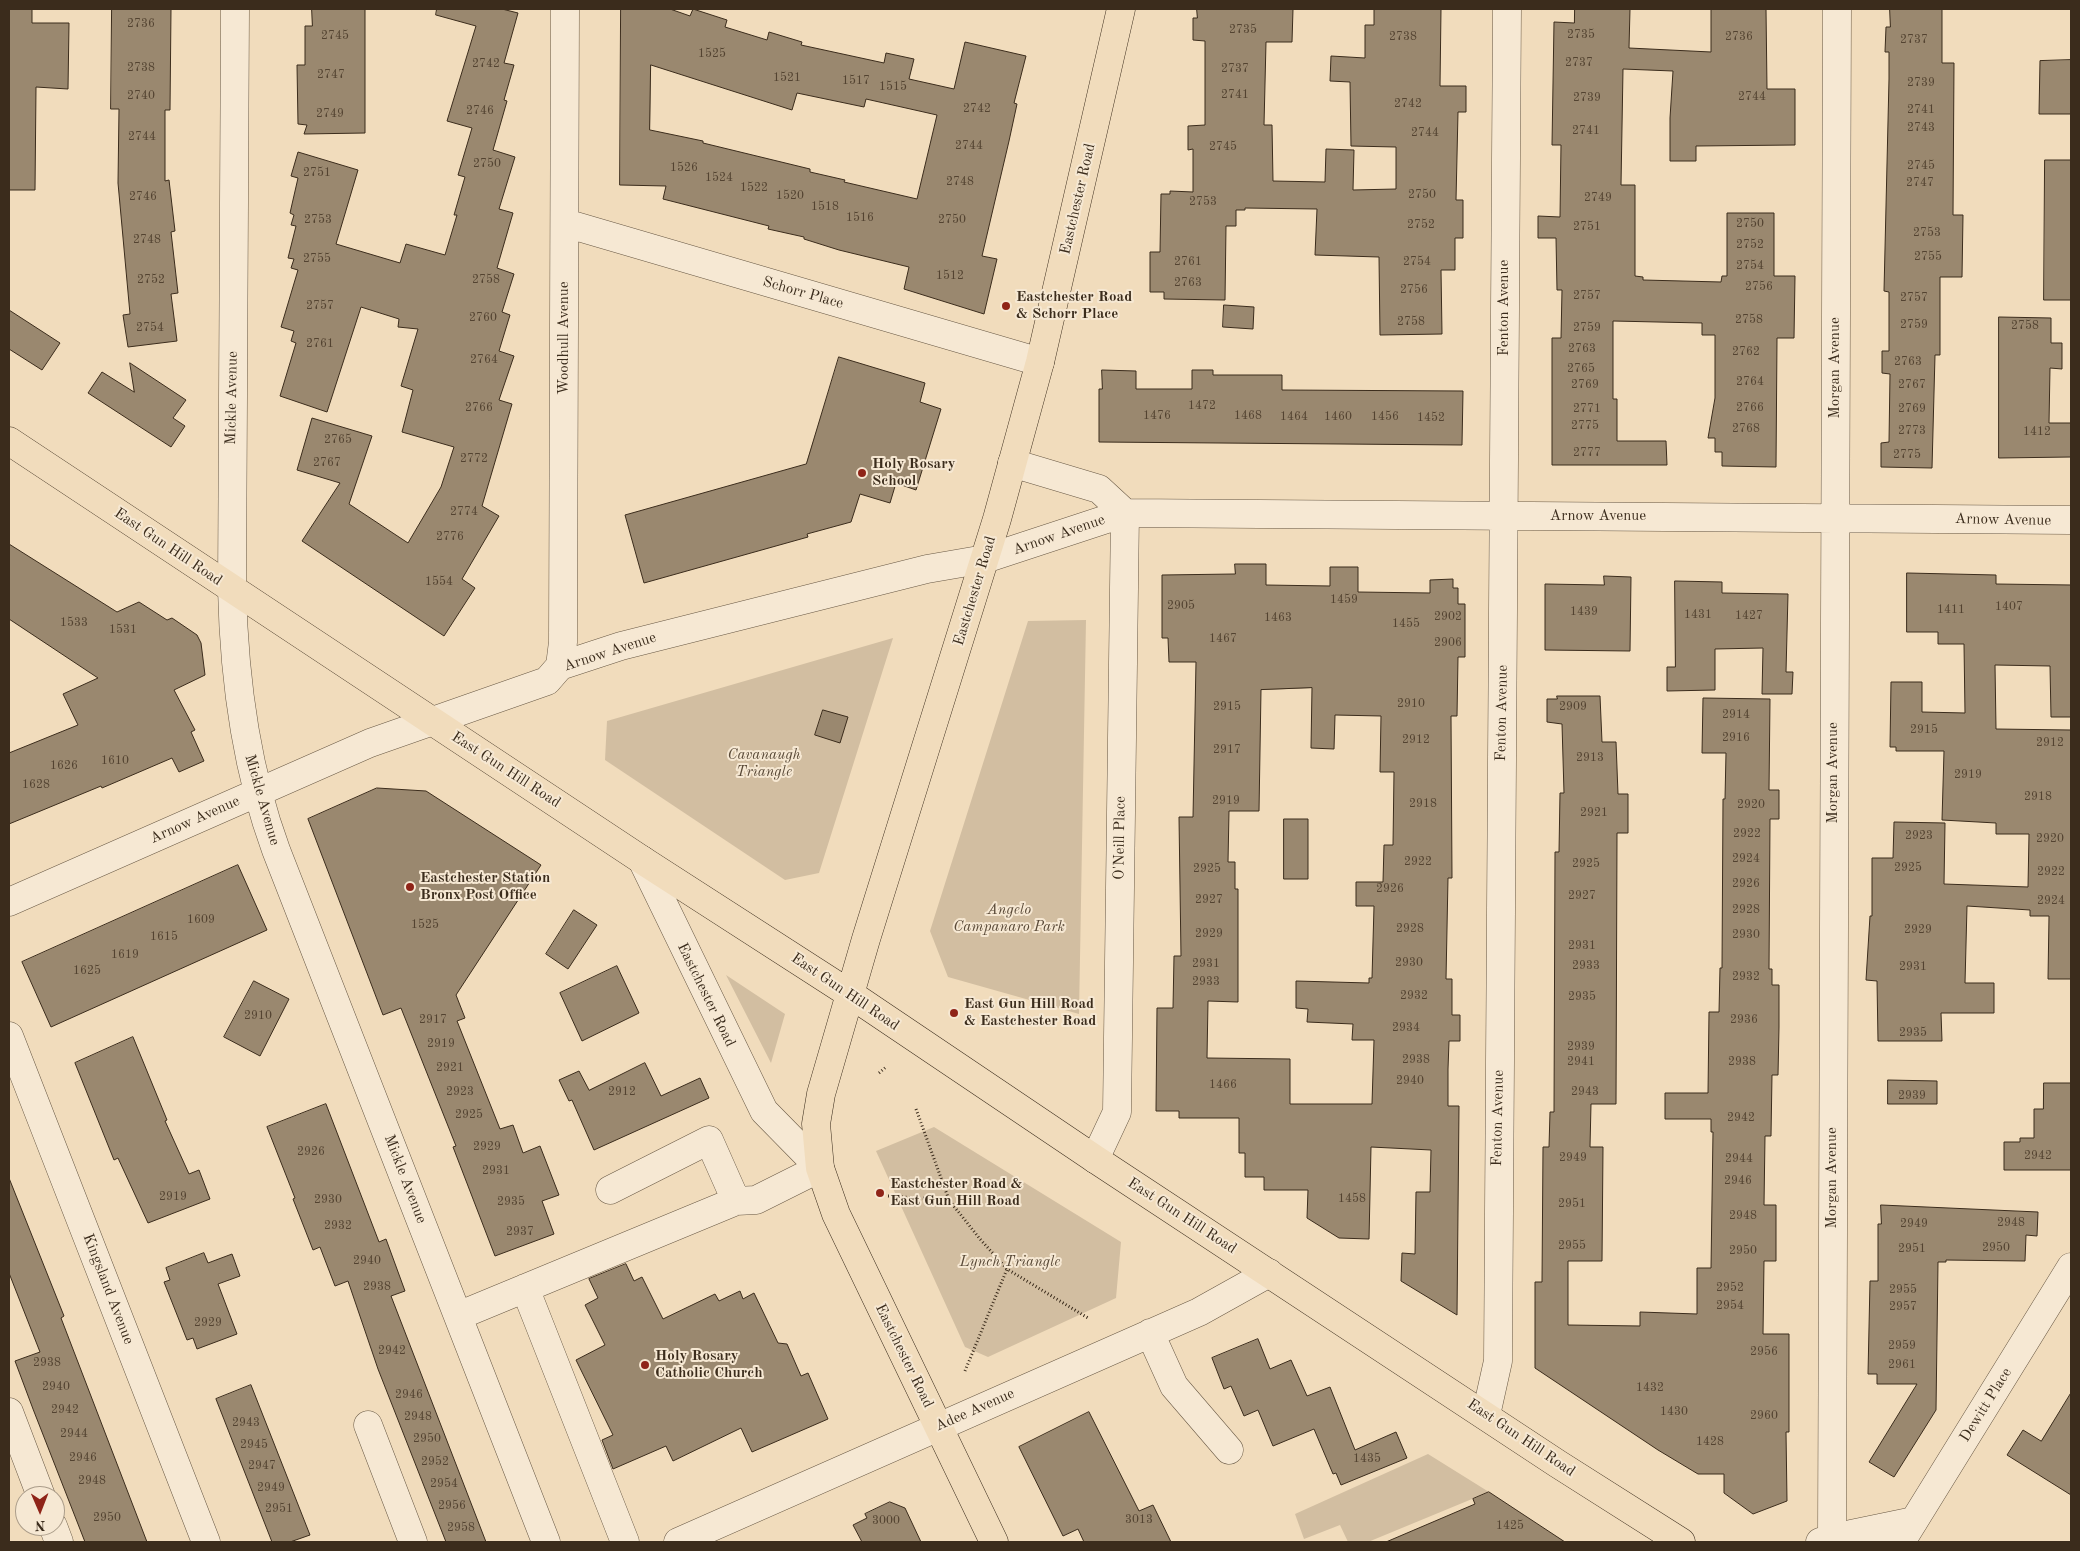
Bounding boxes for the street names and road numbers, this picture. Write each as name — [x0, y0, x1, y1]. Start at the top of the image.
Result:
street label: Eastchester Road — [1056, 142, 1100, 256]
street label: Fenton Avenue — [1495, 260, 1513, 356]
street label: Schorr Place — [761, 273, 845, 313]
street label: Woodhull Avenue — [555, 281, 573, 395]
street label: Morgan Avenue — [1826, 317, 1844, 419]
street label: Mickle Avenue — [222, 351, 242, 445]
street label: East Gun Hill Road — [111, 504, 225, 590]
street label: Arnow Avenue — [1550, 507, 1646, 525]
street label: Arnow Avenue — [1955, 510, 2051, 530]
street label: Arnow Avenue — [1011, 511, 1107, 559]
street label: Eastchester Road — [950, 534, 1000, 648]
street label: Arnow Avenue — [561, 629, 659, 675]
street label: Fenton Avenue — [1492, 665, 1512, 761]
street label: Morgan Avenue — [1824, 722, 1842, 824]
street label: East Gun Hill Road — [448, 728, 564, 812]
street label: Mickle Avenue — [240, 752, 284, 848]
street label: Arnow Avenue — [147, 792, 243, 848]
street label: O'Neill Place — [1110, 796, 1130, 880]
street label: Eastchester Road — [673, 940, 739, 1050]
street label: East Gun Hill Road — [788, 949, 902, 1035]
street label: Fenton Avenue — [1488, 1070, 1508, 1166]
street label: Morgan Avenue — [1823, 1127, 1841, 1229]
street label: Mickle Avenue — [380, 1132, 430, 1226]
street label: East Gun Hill Road — [1124, 1174, 1240, 1258]
street label: Kingsland Avenue — [79, 1231, 137, 1347]
street label: Eastchester Road — [871, 1301, 937, 1411]
street label: Dewitt Place — [1956, 1365, 2016, 1445]
street label: Adee Avenue — [933, 1385, 1017, 1435]
street label: East Gun Hill Road — [1464, 1395, 1578, 1481]

